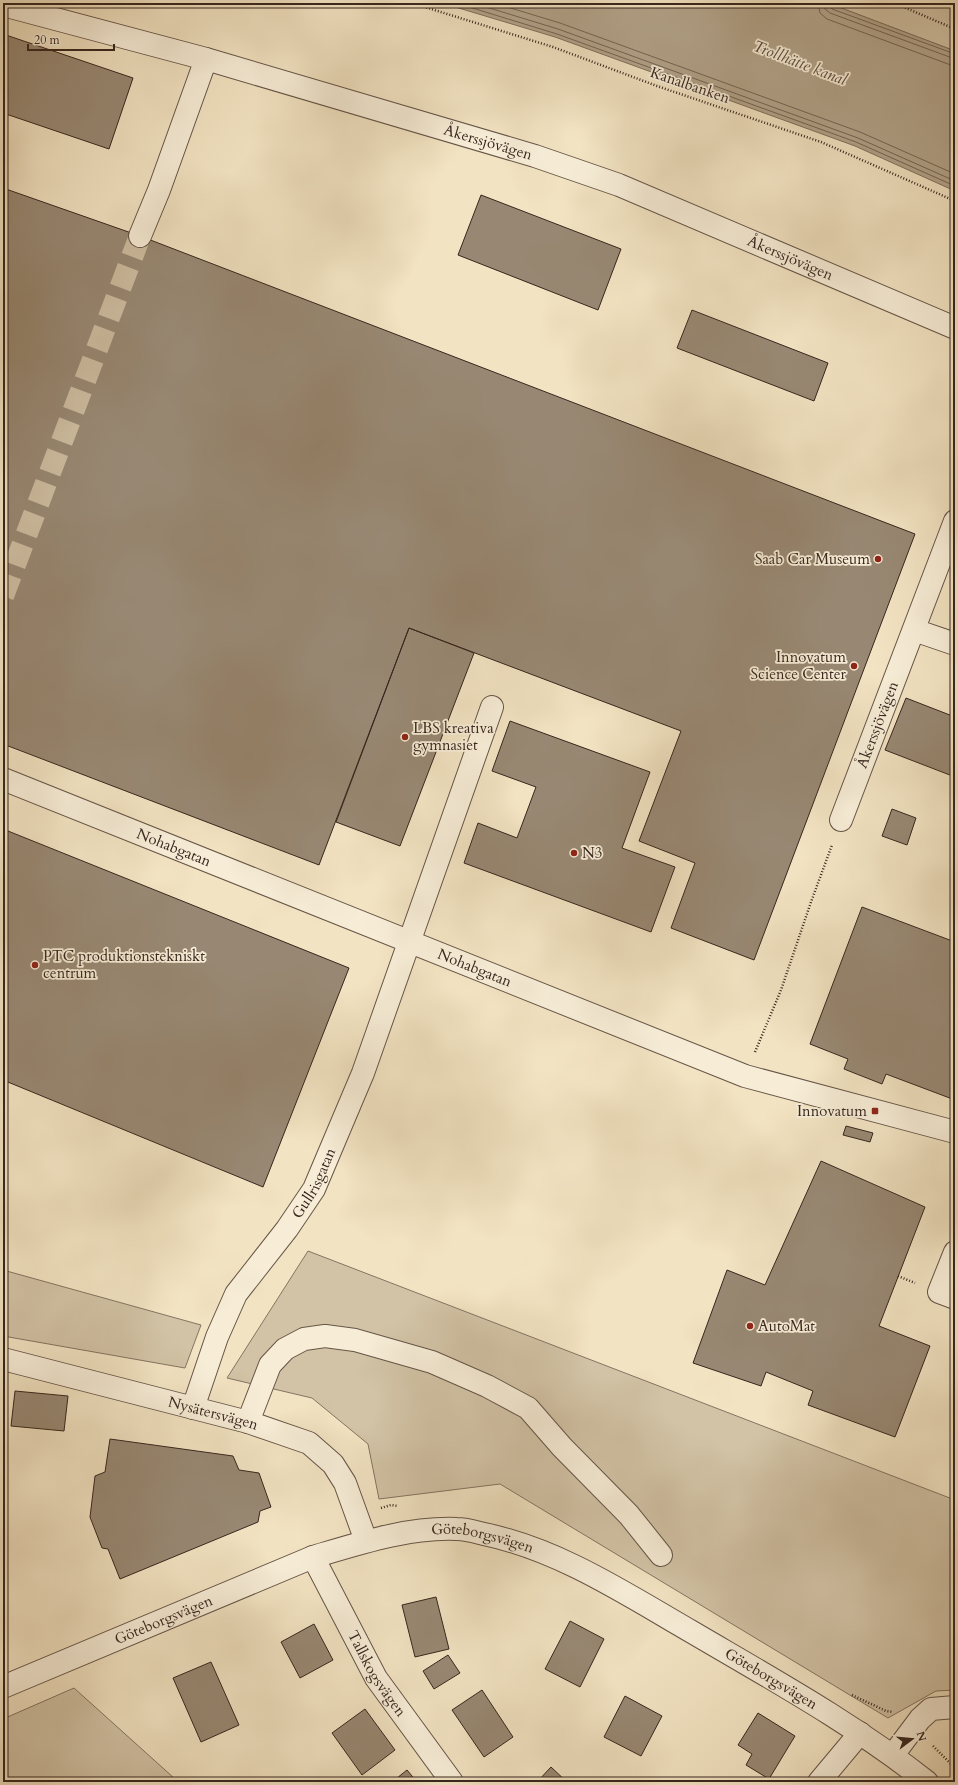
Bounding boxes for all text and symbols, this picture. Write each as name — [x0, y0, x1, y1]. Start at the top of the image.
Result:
scale bar — [28, 26, 114, 52]
text: 20 m — [34, 32, 61, 48]
water label: Trollhätte kanal — [750, 35, 851, 91]
street label: Kanalbanken — [648, 62, 733, 108]
street label: Åkerssjövägen — [441, 120, 535, 165]
street label: Åkerssjövägen — [744, 231, 837, 285]
place label: Saab Car Museum — [755, 549, 870, 569]
marker: Saab Car Museum — [873, 554, 883, 564]
place label: Innovatum Science Center — [751, 647, 847, 684]
marker: Innovatum Science Center — [849, 661, 859, 671]
street label: Åkerssjövägen — [852, 678, 903, 771]
place label: LBS kreativa gymnasiet — [413, 718, 494, 755]
marker: LBS kreativa gymnasiet — [400, 732, 410, 742]
street label: Nohabgatan — [134, 824, 214, 871]
place label: N3 — [582, 843, 602, 863]
marker: N3 — [569, 848, 579, 858]
street label: Nohabgatan — [435, 944, 515, 992]
place label: PTC produktionstekniskt centrum — [43, 946, 205, 983]
marker: PTC produktionstekniskt centrum — [30, 960, 40, 970]
place label: Innovatum — [797, 1101, 867, 1121]
marker: Innovatum — [870, 1106, 880, 1116]
street label: Gullrisgatan — [287, 1144, 340, 1222]
place label: AutoMat — [758, 1316, 815, 1336]
marker: AutoMat — [745, 1321, 755, 1331]
street label: Nysätersvägen — [166, 1392, 261, 1435]
street label: Göteborgsvägen — [431, 1519, 537, 1558]
street label: Göteborgsvägen — [111, 1590, 216, 1649]
street label: Tallskogsvägen — [343, 1627, 411, 1721]
street label: Göteborgsvägen — [721, 1643, 822, 1714]
north arrow — [892, 1719, 932, 1759]
text: N — [913, 1730, 930, 1743]

